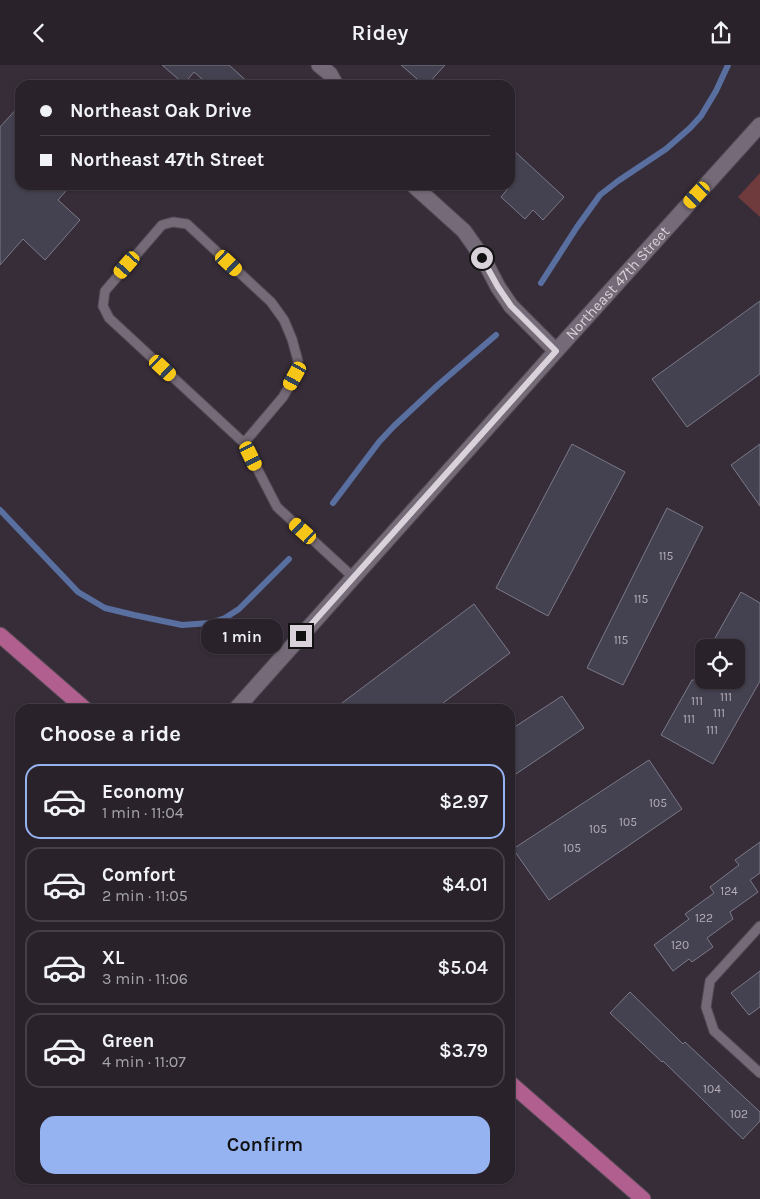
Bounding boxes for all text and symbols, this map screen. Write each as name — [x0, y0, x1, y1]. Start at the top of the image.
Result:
icon: back — [25, 19, 53, 47]
icon: share — [707, 19, 735, 47]
text: Ridey — [352, 20, 408, 46]
text: Northeast Oak Drive — [70, 100, 251, 122]
text: Northeast 47th Street — [70, 149, 264, 171]
car — [681, 179, 712, 211]
street label: Northeast 47th Street — [562, 222, 674, 343]
car — [212, 247, 245, 279]
route start — [471, 247, 493, 269]
car — [111, 249, 142, 281]
car — [146, 352, 179, 384]
car — [281, 359, 308, 393]
car — [237, 439, 264, 473]
car — [286, 515, 319, 547]
house number: 115 — [659, 549, 674, 563]
house number: 115 — [634, 592, 649, 606]
callout: 1 min — [201, 619, 284, 653]
route end — [290, 625, 312, 647]
text: 1 min — [222, 627, 262, 646]
house number: 115 — [614, 633, 629, 647]
map controls — [695, 639, 745, 689]
button: locate — [695, 639, 745, 689]
house number: 111 — [720, 690, 732, 704]
house number: 111 — [691, 694, 703, 708]
house number: 111 — [713, 706, 725, 720]
house number: 111 — [683, 712, 695, 726]
text: Choose a ride — [40, 721, 181, 747]
house number: 111 — [706, 723, 718, 737]
icon: car — [42, 779, 87, 824]
text: Economy — [102, 781, 184, 803]
text: $2.97 — [439, 791, 488, 813]
house number: 105 — [649, 796, 667, 810]
text: 1 min · 11:04 — [102, 803, 184, 822]
house number: 105 — [619, 815, 637, 829]
house number: 105 — [589, 822, 607, 836]
house number: 105 — [563, 841, 581, 855]
icon: car — [42, 862, 87, 907]
text: Comfort — [102, 864, 176, 886]
text: $4.01 — [442, 874, 488, 896]
house number: 124 — [720, 884, 738, 898]
text: 2 min · 11:05 — [102, 886, 188, 905]
house number: 122 — [695, 911, 713, 925]
house number: 120 — [671, 938, 689, 952]
icon: car — [42, 945, 87, 990]
text: XL — [102, 947, 124, 969]
text: $5.04 — [437, 957, 488, 979]
text: 3 min · 11:06 — [102, 969, 188, 988]
icon: car — [42, 1028, 87, 1073]
text: Green — [102, 1030, 154, 1052]
text: $3.79 — [439, 1040, 488, 1062]
text: 4 min · 11:07 — [102, 1052, 186, 1071]
house number: 104 — [703, 1082, 721, 1096]
house number: 102 — [730, 1107, 748, 1121]
button: Confirm — [40, 1116, 490, 1174]

